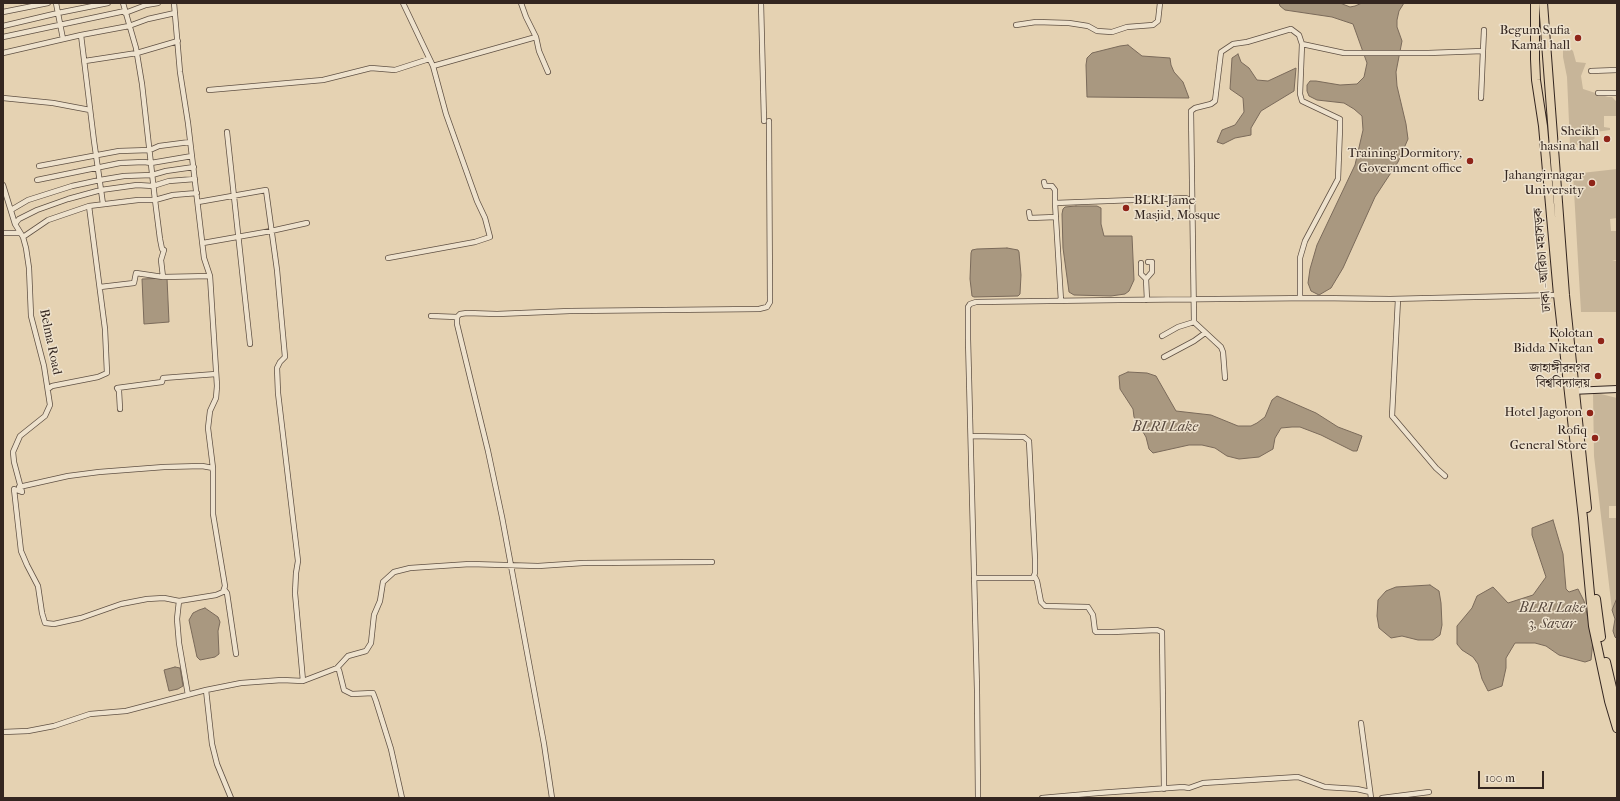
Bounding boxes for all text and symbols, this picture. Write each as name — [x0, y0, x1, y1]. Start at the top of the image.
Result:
place label: Begum Sufia Kamal hall — [1500, 23, 1570, 54]
marker: Begum Sufia Kamal hall — [1573, 33, 1583, 43]
place label: Sheikh hasina hall — [1540, 124, 1599, 155]
marker: Sheikh hasina hall — [1602, 134, 1612, 144]
place label: Training Dormitory, Government office — [1348, 146, 1462, 177]
marker: Training Dormitory, Government office — [1465, 156, 1475, 166]
place label: Jahangirnagar University — [1504, 168, 1584, 199]
marker: Jahangirnagar University — [1587, 178, 1597, 188]
place label: BLRI Jame Masjid, Mosque — [1134, 193, 1220, 224]
marker: BLRI Jame Masjid, Mosque — [1121, 203, 1131, 213]
street label: ঢাকা - আরিচা মহাসড়ক — [1531, 207, 1555, 313]
street label: Belma Road — [35, 308, 65, 376]
place label: Kolotan Bidda Niketan — [1513, 326, 1593, 357]
marker: Kolotan Bidda Niketan — [1596, 336, 1606, 346]
place label: জাহাঙ্গীরনগর বিশ্ববিদ্যালয় — [1529, 361, 1590, 392]
marker: জাহাঙ্গীরনগর বিশ্ববিদ্যালয় — [1593, 371, 1603, 381]
place label: Hotel Jagoron — [1504, 405, 1582, 421]
marker: Hotel Jagoron — [1585, 408, 1595, 418]
water label: BLRI Lake — [1132, 420, 1198, 436]
place label: Rofiq General Store — [1510, 423, 1587, 454]
marker: Rofiq General Store — [1590, 433, 1600, 443]
water label: BLRI Lake 3, Savar — [1519, 601, 1585, 634]
scale bar — [1480, 763, 1546, 789]
text: 100 m — [1485, 771, 1515, 785]

